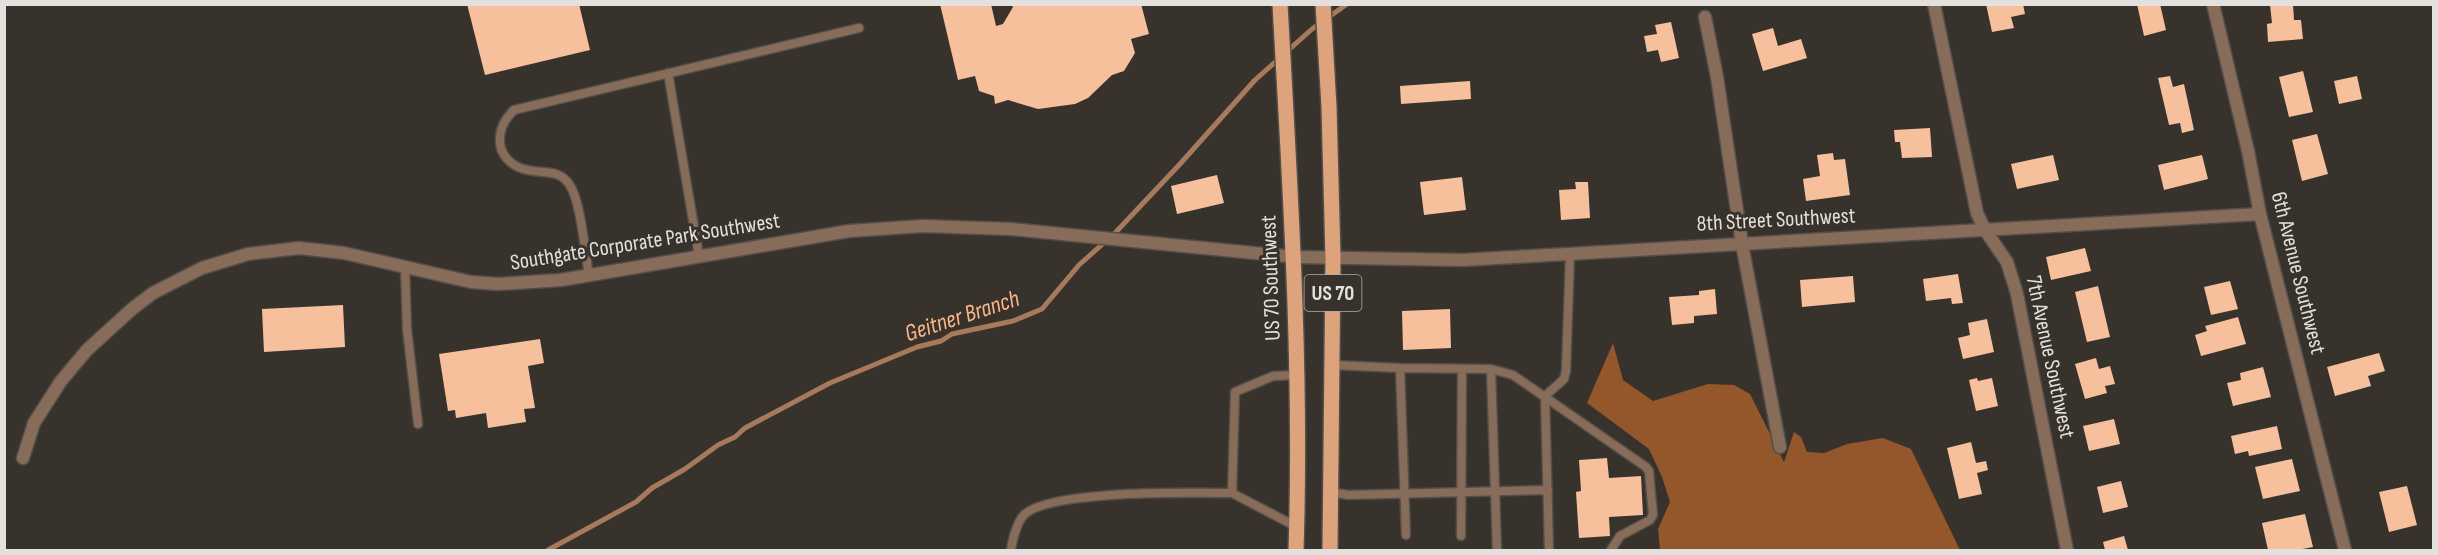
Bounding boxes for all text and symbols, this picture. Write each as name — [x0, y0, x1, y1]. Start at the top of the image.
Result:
street label: 6th Avenue Southwest — [2265, 189, 2331, 357]
street label: 8th Street Southwest — [1696, 202, 1856, 238]
street label: Southgate Corporate Park Southwest — [508, 207, 782, 277]
street label: US 70 Southwest — [1255, 215, 1287, 341]
street label: 7th Avenue Southwest — [2020, 273, 2080, 441]
road number: US 70 — [1304, 275, 1362, 311]
water label: Geitner Branch — [901, 284, 1023, 348]

